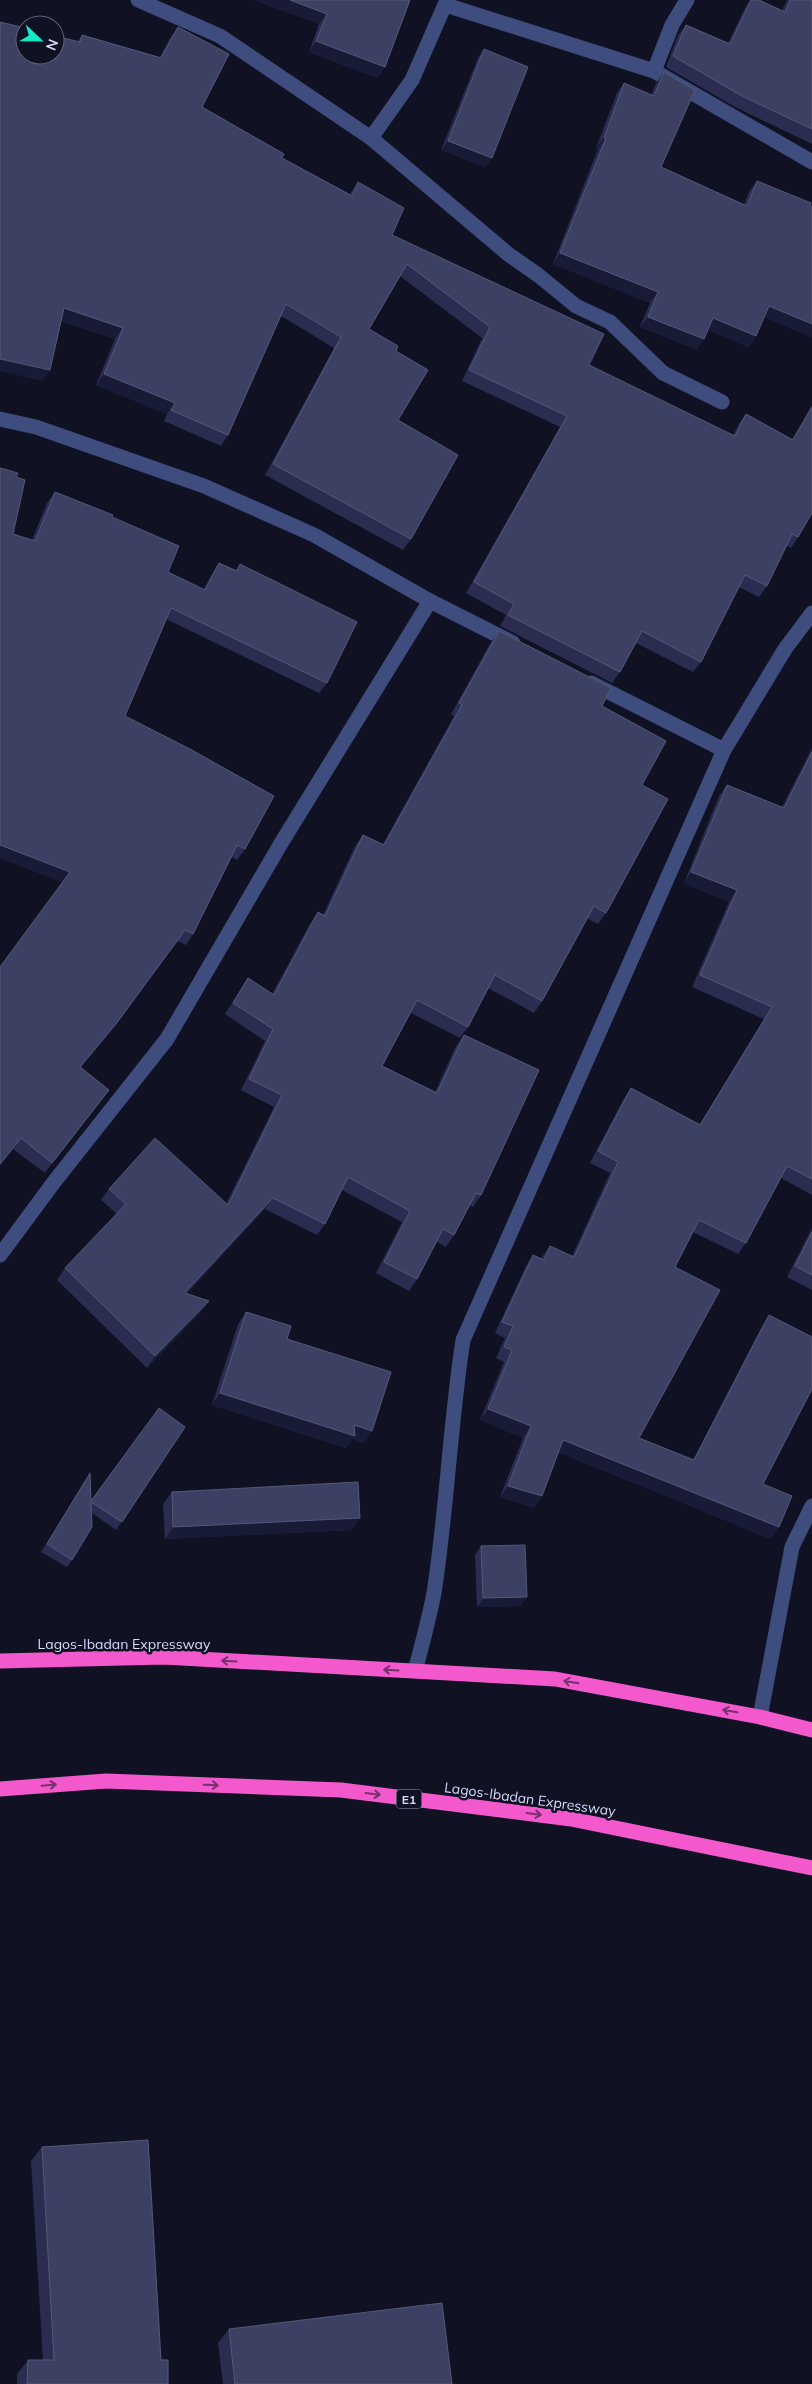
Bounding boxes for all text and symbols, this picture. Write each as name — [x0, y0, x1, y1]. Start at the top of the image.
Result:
north arrow — [15, 15, 65, 65]
text: N — [42, 37, 62, 53]
street label: Lagos-Ibadan Expressway — [38, 1635, 211, 1653]
one-way arrow — [221, 1656, 237, 1665]
one-way arrow — [383, 1665, 399, 1674]
one-way arrow — [563, 1677, 579, 1686]
one-way arrow — [723, 1706, 739, 1716]
street label: Lagos-Ibadan Expressway — [443, 1778, 617, 1820]
one-way arrow — [202, 1780, 219, 1790]
one-way arrow — [40, 1781, 56, 1790]
one-way arrow — [365, 1789, 381, 1799]
road number: E1 — [396, 1790, 422, 1808]
one-way arrow — [526, 1809, 542, 1819]

